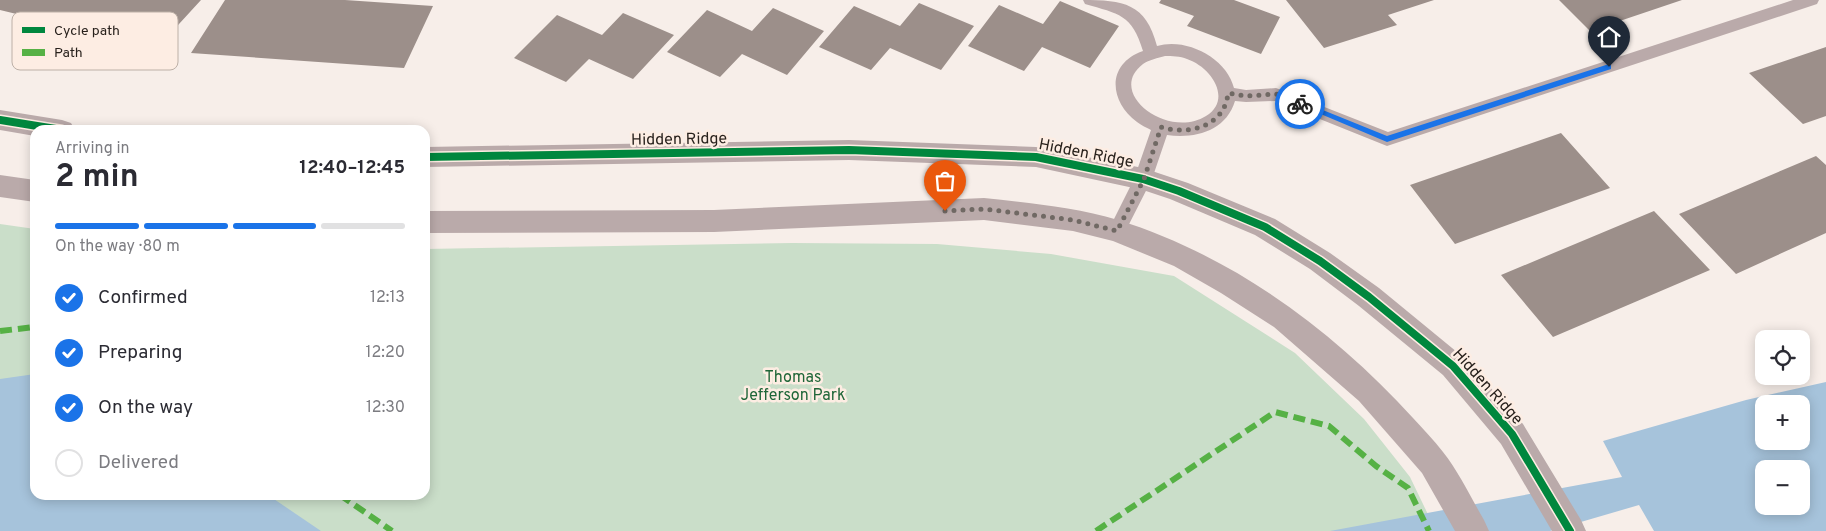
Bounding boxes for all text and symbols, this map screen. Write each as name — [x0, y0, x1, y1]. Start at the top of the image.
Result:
legend — [12, 12, 178, 70]
pin — [1588, 16, 1630, 67]
text: Cycle path — [54, 23, 120, 40]
icon: home — [1595, 23, 1623, 51]
text: Path — [54, 45, 83, 62]
courier — [1275, 79, 1325, 129]
icon: bike — [1286, 90, 1314, 118]
street label: Hidden Ridge — [631, 129, 727, 151]
street label: Hidden Ridge — [1037, 135, 1135, 173]
text: Arriving in — [55, 139, 130, 159]
text: 12:40–12:45 — [299, 156, 405, 180]
text: 2 min — [55, 158, 139, 198]
pin — [924, 160, 966, 211]
icon: bag — [931, 167, 959, 195]
text: On the way · 80 m — [55, 237, 180, 257]
icon: check — [55, 284, 83, 312]
text: Confirmed — [98, 286, 188, 310]
text: 12:13 — [370, 288, 405, 308]
map controls — [1755, 330, 1810, 515]
button: locate — [1755, 330, 1810, 385]
icon: check — [55, 339, 83, 367]
text: Preparing — [98, 341, 182, 365]
text: 12:20 — [366, 343, 405, 363]
street label: Hidden Ridge — [1447, 345, 1527, 429]
park label: Thomas Jefferson Park — [741, 368, 845, 406]
icon: check — [55, 394, 83, 422]
button: + — [1755, 395, 1810, 450]
text: On the way — [98, 396, 193, 420]
text: 12:30 — [366, 398, 405, 418]
text: Delivered — [98, 451, 179, 475]
button: − — [1755, 460, 1810, 515]

